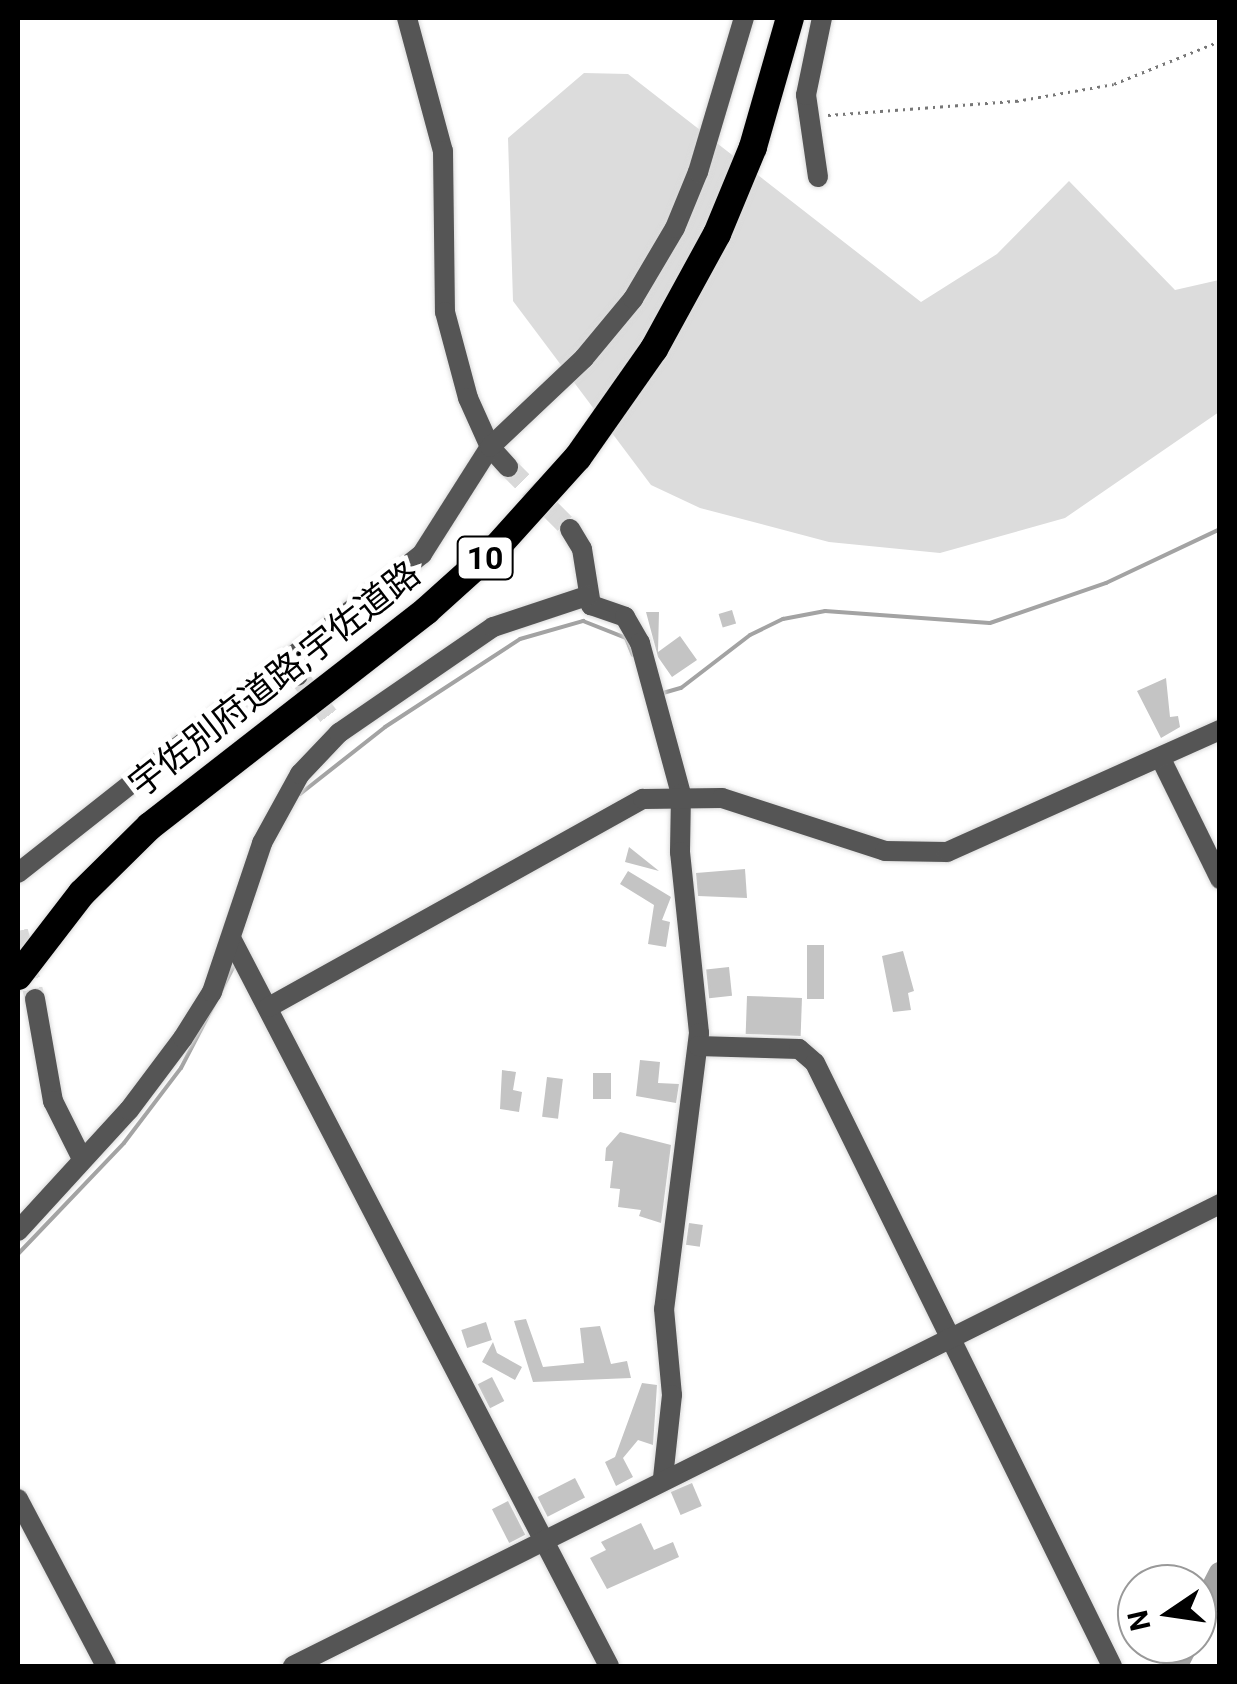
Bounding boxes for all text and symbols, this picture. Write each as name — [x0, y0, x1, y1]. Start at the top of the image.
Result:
road number: 10 — [455, 531, 515, 585]
street label: 宇佐別府道路;宇佐道路 — [121, 553, 429, 807]
north arrow — [1117, 1564, 1217, 1664]
text: N — [1121, 1607, 1158, 1634]

